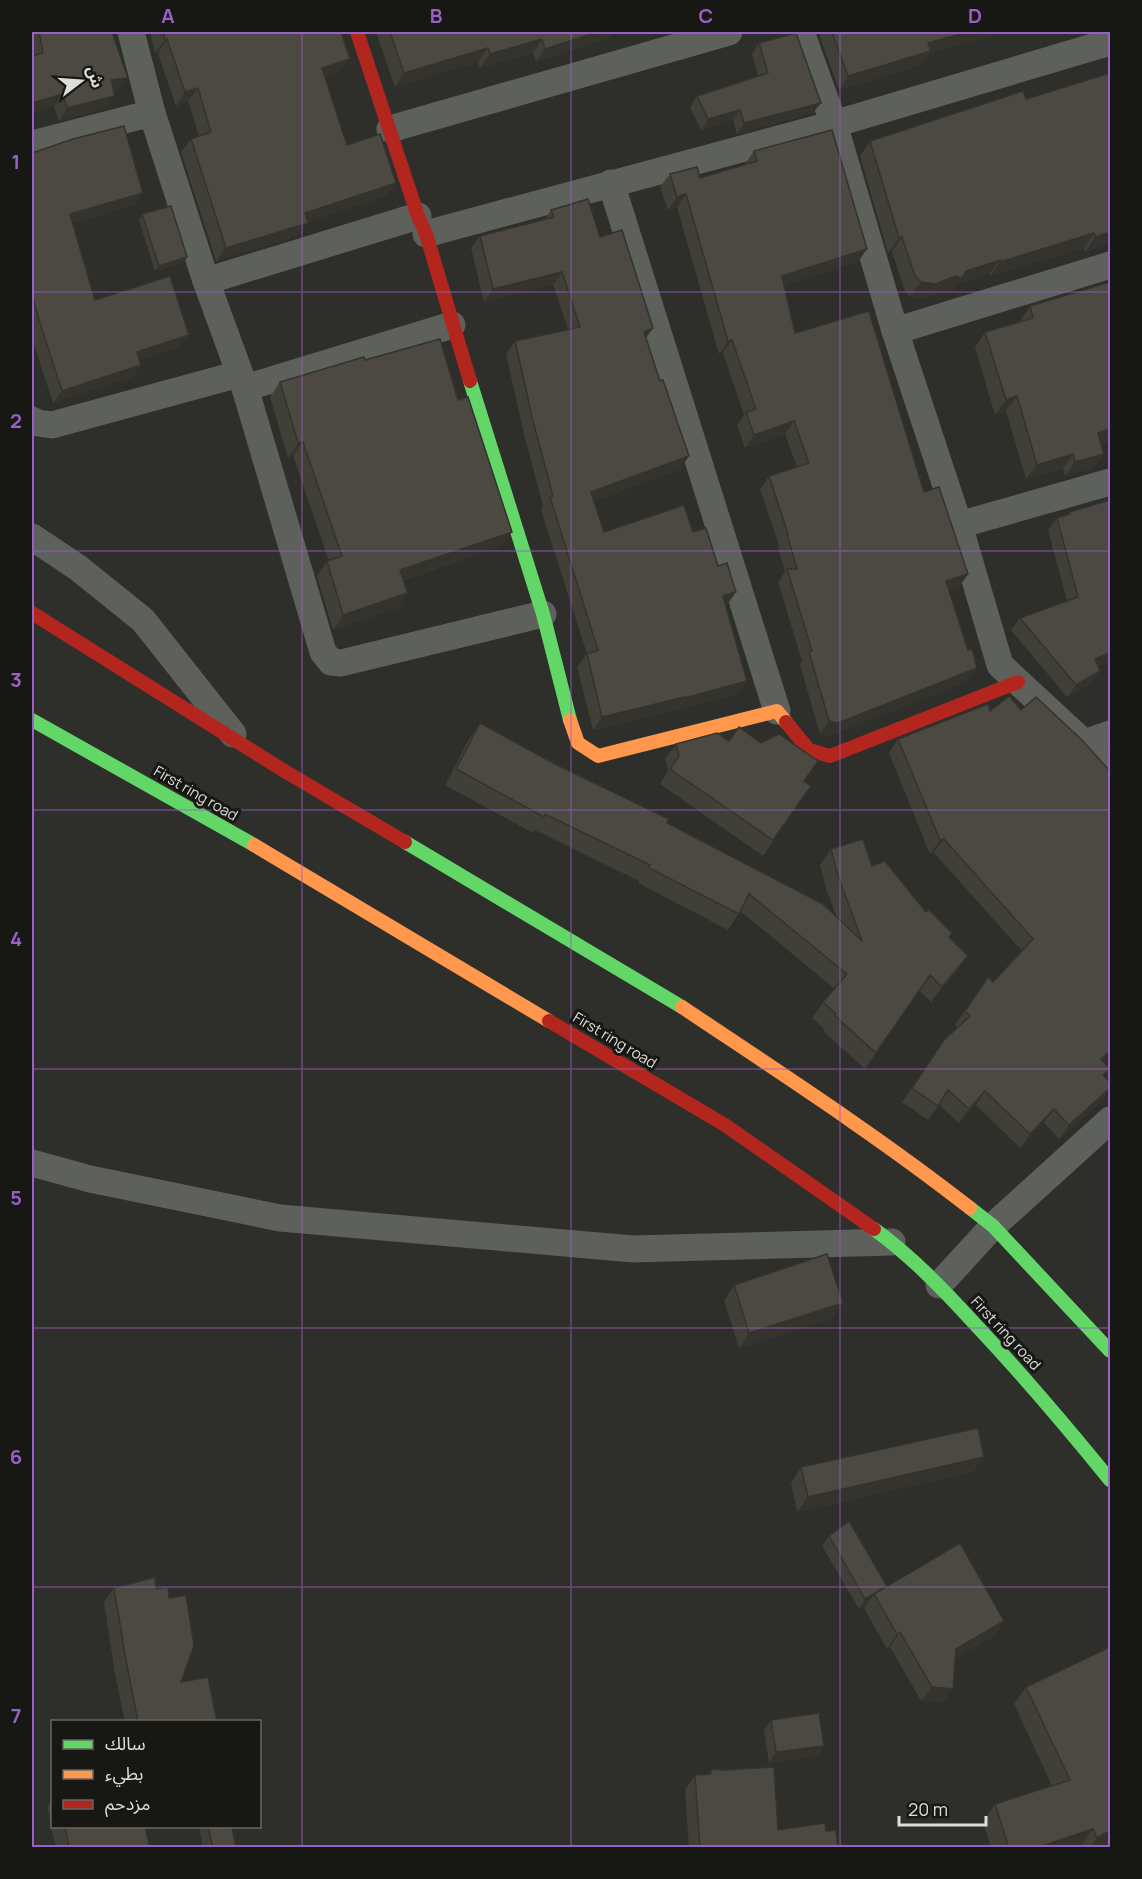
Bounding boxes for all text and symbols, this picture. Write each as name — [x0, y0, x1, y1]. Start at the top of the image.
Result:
text: A — [161, 2, 175, 29]
text: B — [430, 2, 443, 29]
text: C — [699, 2, 713, 29]
text: D — [968, 2, 982, 29]
north arrow — [51, 51, 111, 111]
text: ش — [82, 63, 109, 90]
text: 1 — [12, 148, 20, 175]
text: 2 — [10, 407, 22, 434]
text: 3 — [10, 666, 22, 693]
street label: First ring road — [150, 760, 242, 826]
text: 4 — [10, 925, 22, 952]
street label: First ring road — [569, 1007, 661, 1073]
text: 5 — [10, 1184, 22, 1211]
street label: First ring road — [966, 1291, 1046, 1375]
text: 6 — [10, 1443, 22, 1470]
text: 7 — [11, 1702, 21, 1729]
legend — [51, 1720, 261, 1828]
text: سالك — [105, 1731, 146, 1755]
text: بطيء — [105, 1761, 143, 1787]
scale bar — [899, 1789, 986, 1827]
text: مزدحم — [105, 1791, 150, 1817]
text: 20 m — [908, 1797, 948, 1821]

